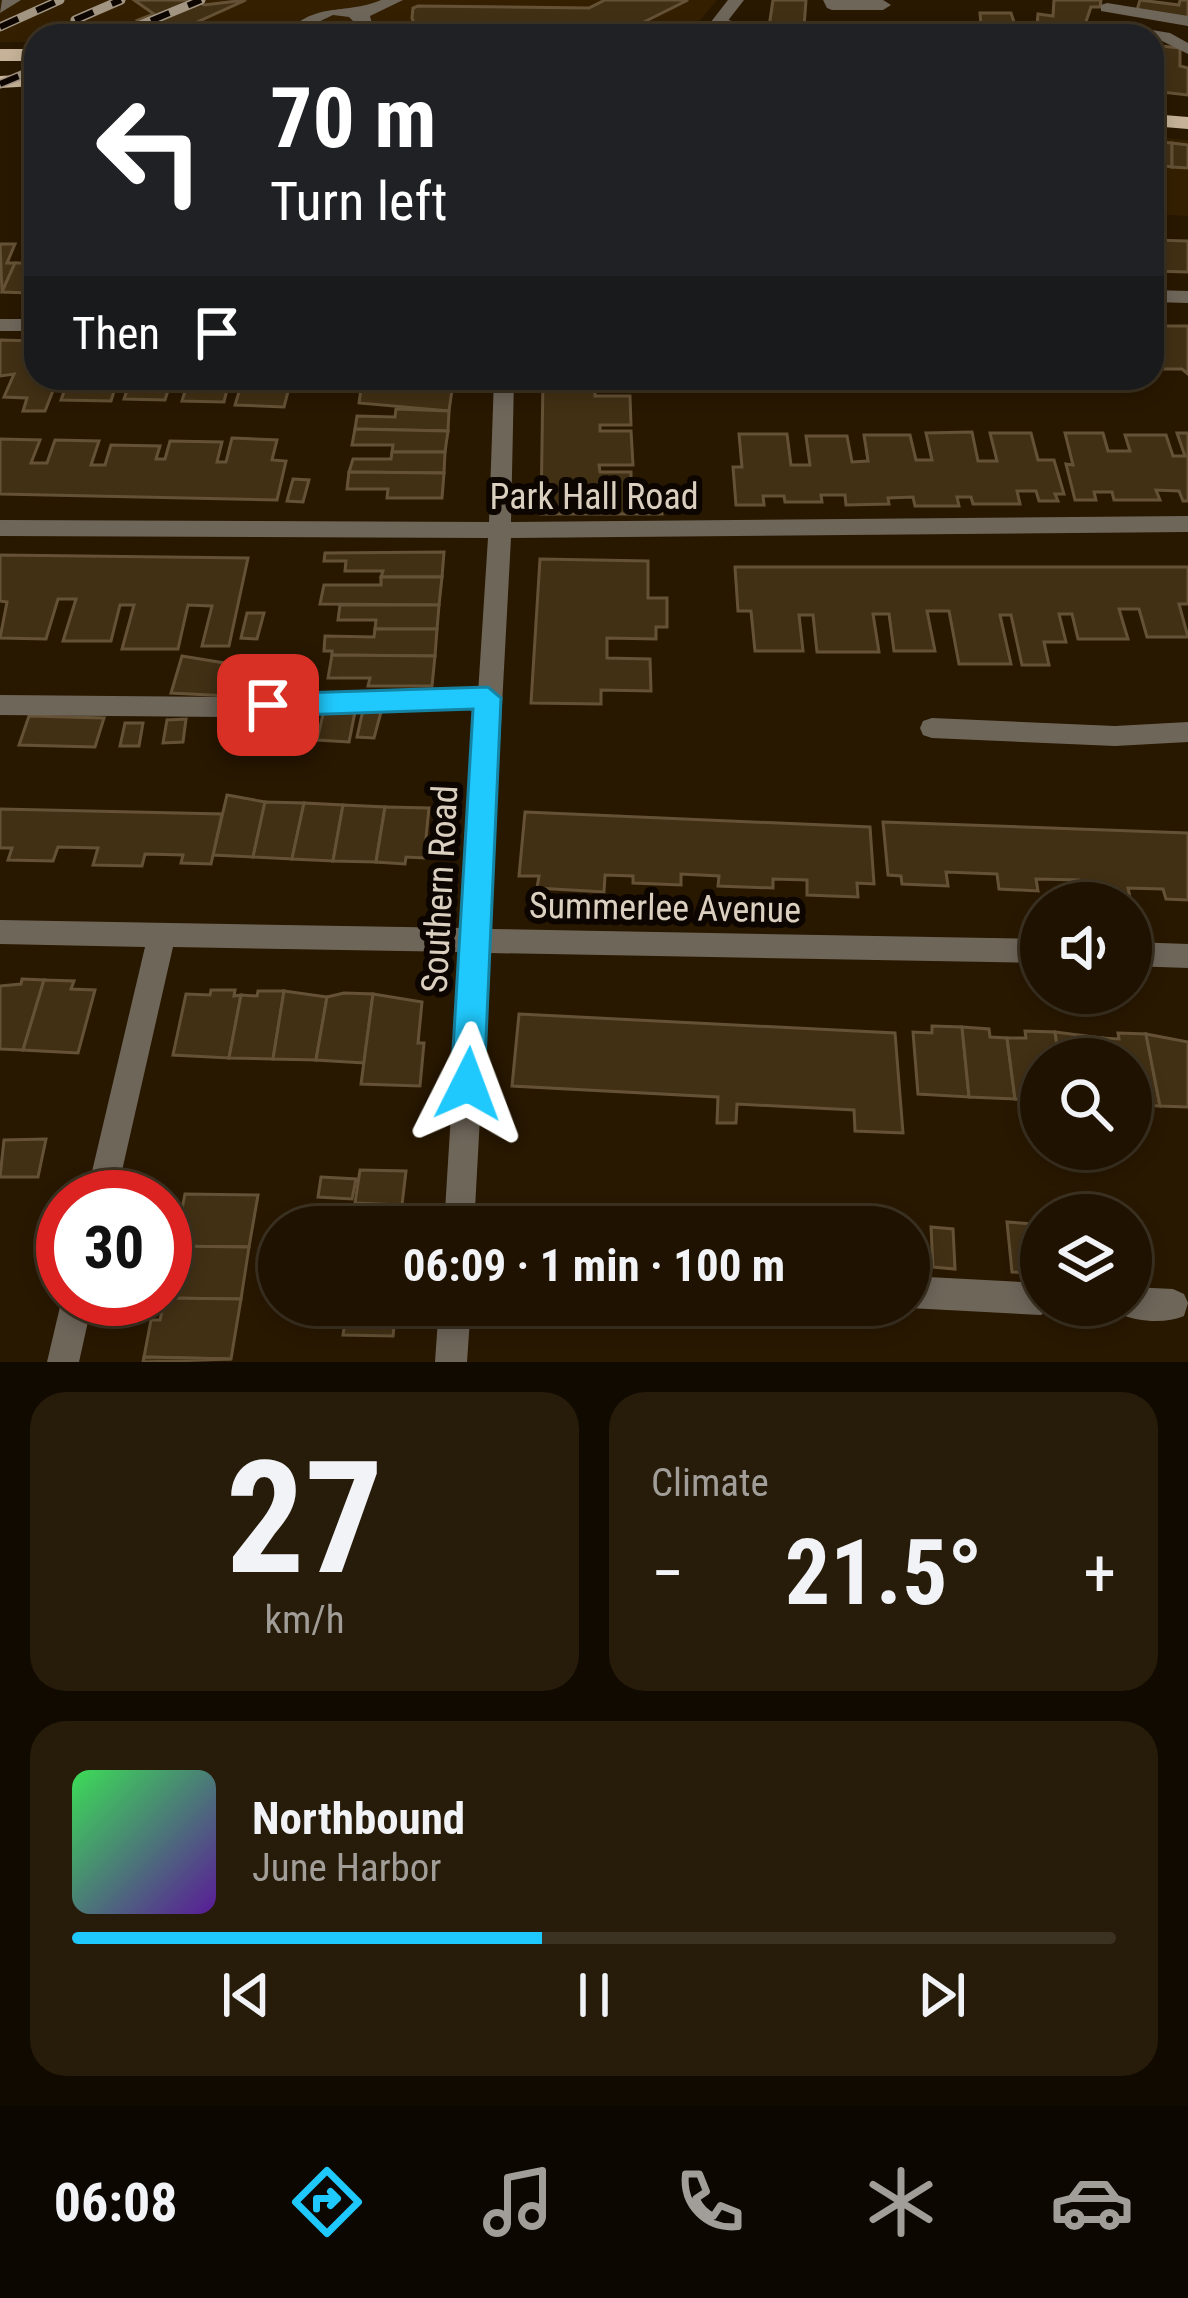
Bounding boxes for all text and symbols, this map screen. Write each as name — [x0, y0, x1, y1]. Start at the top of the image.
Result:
text: 70 m — [270, 69, 437, 168]
icon: left — [72, 72, 228, 228]
text: Turn left — [270, 170, 447, 233]
icon: arrive — [184, 300, 250, 366]
text: Then — [72, 307, 160, 360]
street label: Park Hall Road — [489, 476, 699, 518]
pin — [217, 654, 319, 756]
icon: arrive — [235, 672, 301, 738]
street label: Southern Road — [414, 784, 466, 994]
map controls — [1020, 882, 1152, 1326]
button: sound — [1020, 882, 1152, 1014]
street label: Summerlee Avenue — [529, 885, 801, 931]
position arrow — [405, 1021, 531, 1147]
button: search — [1020, 1038, 1152, 1170]
speed limit sign: 30 — [36, 1170, 192, 1326]
button: layers — [1020, 1194, 1152, 1326]
text: 06:09 · 1 min · 100 m — [403, 1239, 785, 1292]
text: 27 — [226, 1427, 383, 1610]
text: Climate — [651, 1460, 769, 1506]
text: 21.5° — [785, 1521, 982, 1626]
text: − — [651, 1535, 684, 1612]
text: + — [1083, 1535, 1116, 1612]
text: km/h — [264, 1597, 345, 1643]
text: Northbound — [252, 1792, 465, 1845]
text: June Harbor — [252, 1845, 441, 1891]
icon: previous — [213, 1962, 279, 2028]
icon: pause — [561, 1962, 627, 2028]
icon: next — [909, 1962, 975, 2028]
icon: directions — [285, 2160, 369, 2244]
icon: music — [476, 2160, 560, 2244]
icon: phone — [668, 2160, 752, 2244]
icon: climate — [859, 2160, 943, 2244]
icon: car — [1050, 2160, 1134, 2244]
text: 06:08 — [54, 2171, 178, 2234]

